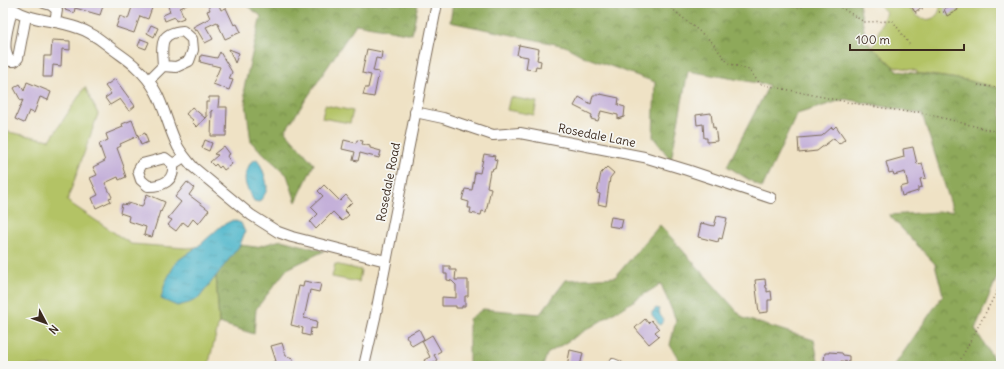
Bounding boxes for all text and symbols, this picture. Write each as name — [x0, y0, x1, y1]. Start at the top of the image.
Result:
scale bar — [850, 26, 964, 52]
text: 100 m — [856, 32, 890, 47]
street label: Rosedale Lane — [557, 120, 637, 150]
street label: Rosedale Road — [373, 141, 403, 223]
north arrow — [26, 303, 66, 343]
text: N — [46, 322, 61, 337]

